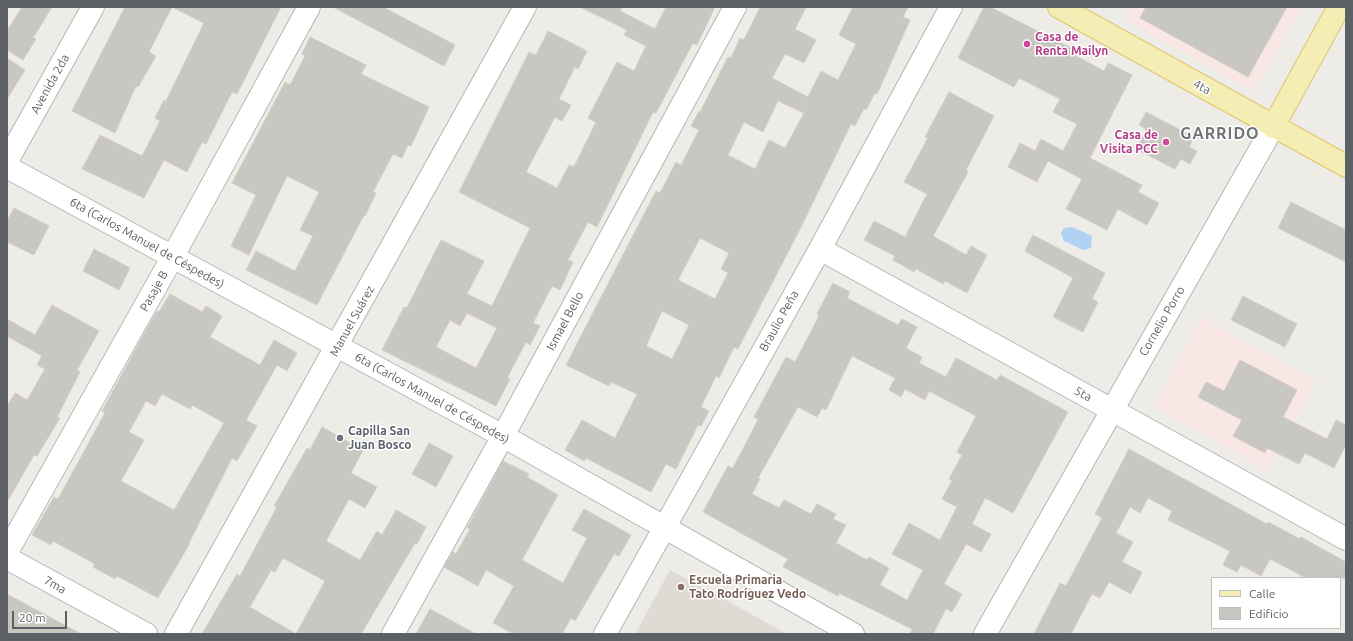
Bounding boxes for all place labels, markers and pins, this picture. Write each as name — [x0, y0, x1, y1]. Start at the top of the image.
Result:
place label: Casa de Renta Mailyn — [1035, 30, 1108, 58]
marker: Casa de Renta Mailyn — [1022, 39, 1032, 49]
place label: Casa de Visita PCC — [1100, 128, 1158, 156]
marker: Casa de Visita PCC — [1161, 137, 1171, 147]
place label: Capilla San Juan Bosco — [348, 424, 411, 452]
marker: Capilla San Juan Bosco — [335, 433, 345, 443]
place label: Escuela Primaria Tato Rodríguez Vedo — [689, 573, 806, 601]
marker: Escuela Primaria Tato Rodríguez Vedo — [676, 582, 686, 592]

